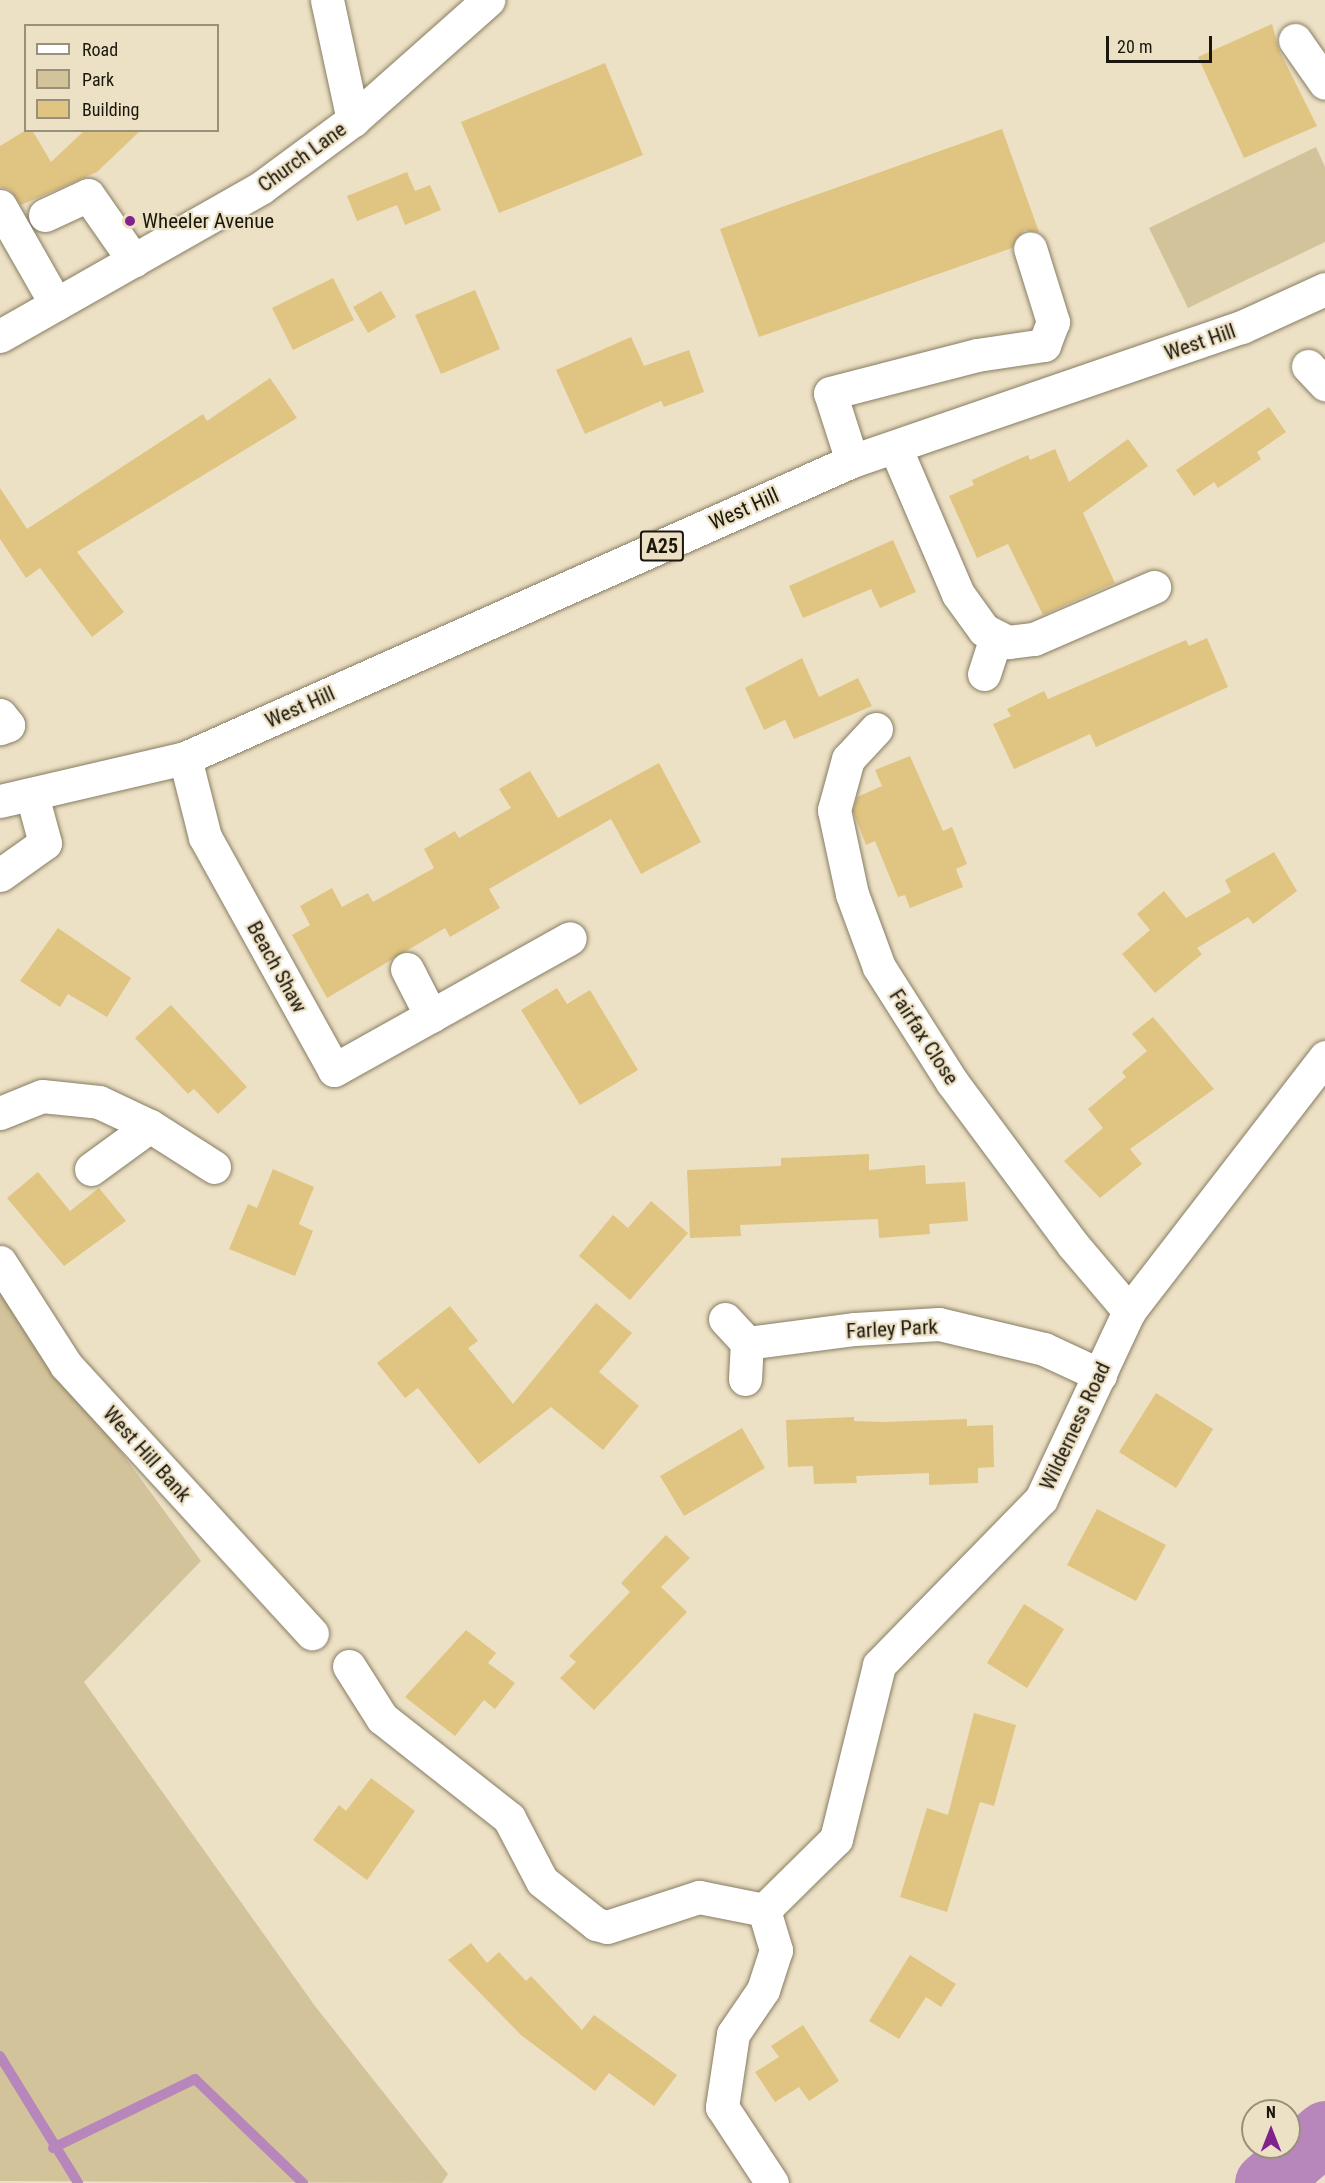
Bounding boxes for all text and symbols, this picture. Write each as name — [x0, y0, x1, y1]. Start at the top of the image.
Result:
legend — [24, 24, 219, 132]
scale bar — [1109, 24, 1216, 62]
text: 20 m — [1117, 36, 1152, 57]
text: Road — [82, 39, 118, 60]
text: Park — [82, 69, 114, 90]
text: Building — [82, 99, 139, 120]
street label: Church Lane — [253, 116, 351, 198]
place label: Wheeler Avenue — [142, 208, 274, 234]
marker: Wheeler Avenue — [123, 214, 137, 228]
street label: West Hill — [1161, 318, 1239, 366]
street label: West Hill — [705, 483, 783, 535]
road number: A25 — [640, 529, 684, 563]
street label: West Hill — [261, 681, 339, 733]
street label: Beach Shaw — [242, 917, 312, 1017]
street label: Fairfax Close — [884, 985, 964, 1089]
street label: Farley Park — [846, 1314, 938, 1344]
street label: Wilderness Road — [1034, 1358, 1116, 1494]
street label: West Hill Bank — [98, 1401, 196, 1507]
north arrow — [1241, 2099, 1301, 2159]
text: N — [1266, 2103, 1276, 2122]

